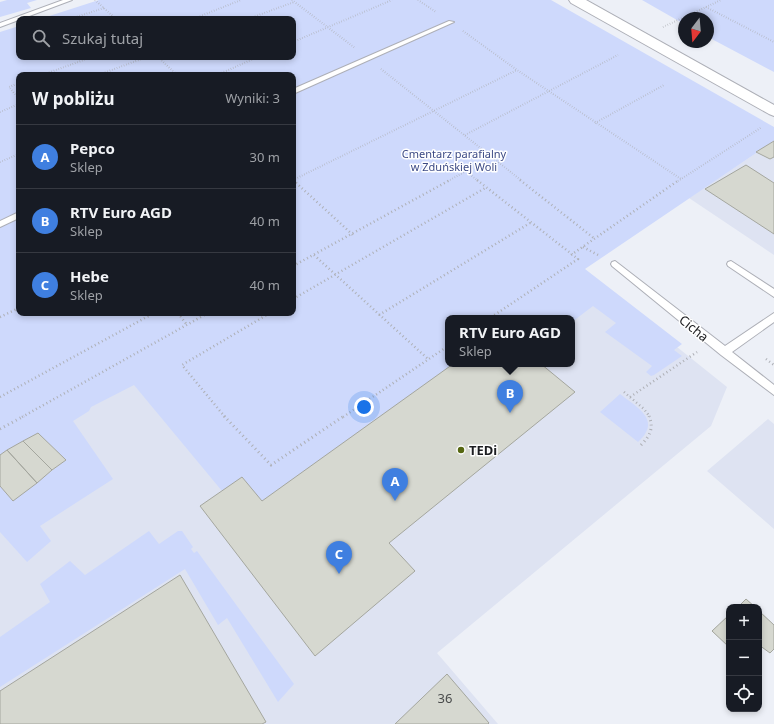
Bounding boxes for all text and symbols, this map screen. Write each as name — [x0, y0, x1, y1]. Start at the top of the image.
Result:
north arrow — [678, 12, 714, 48]
search box — [16, 16, 296, 60]
icon: search — [30, 27, 52, 49]
text: Szukaj tutaj — [62, 28, 143, 48]
text: W pobliżu — [32, 87, 115, 110]
text: Wyniki: 3 — [225, 89, 280, 107]
text: Pepco — [70, 138, 115, 158]
park label: Cmentarz parafialny w Zduńskiej Woli — [402, 146, 507, 174]
text: A — [41, 148, 50, 166]
text: 30 m — [250, 148, 280, 166]
text: Sklep — [70, 158, 103, 176]
text: RTV Euro AGD — [70, 202, 172, 222]
text: B — [41, 212, 49, 230]
text: 40 m — [250, 212, 280, 230]
text: Sklep — [70, 222, 103, 240]
text: Hebe — [70, 266, 109, 286]
text: C — [41, 276, 49, 294]
text: 40 m — [250, 276, 280, 294]
text: Sklep — [70, 286, 103, 304]
street label: Cicha — [675, 311, 713, 345]
popup — [445, 315, 575, 367]
text: RTV Euro AGD — [459, 322, 561, 342]
text: Sklep — [459, 342, 492, 360]
pin: B — [497, 380, 523, 413]
your location — [354, 397, 374, 417]
place label: TEDi — [469, 441, 497, 459]
marker: TEDi — [456, 445, 466, 455]
pin: A — [382, 468, 408, 501]
pin: C — [326, 541, 352, 574]
map controls — [726, 604, 762, 712]
button: + — [726, 604, 762, 640]
button: − — [726, 640, 762, 676]
button: locate — [726, 676, 762, 712]
house number: 36 — [438, 689, 452, 707]

